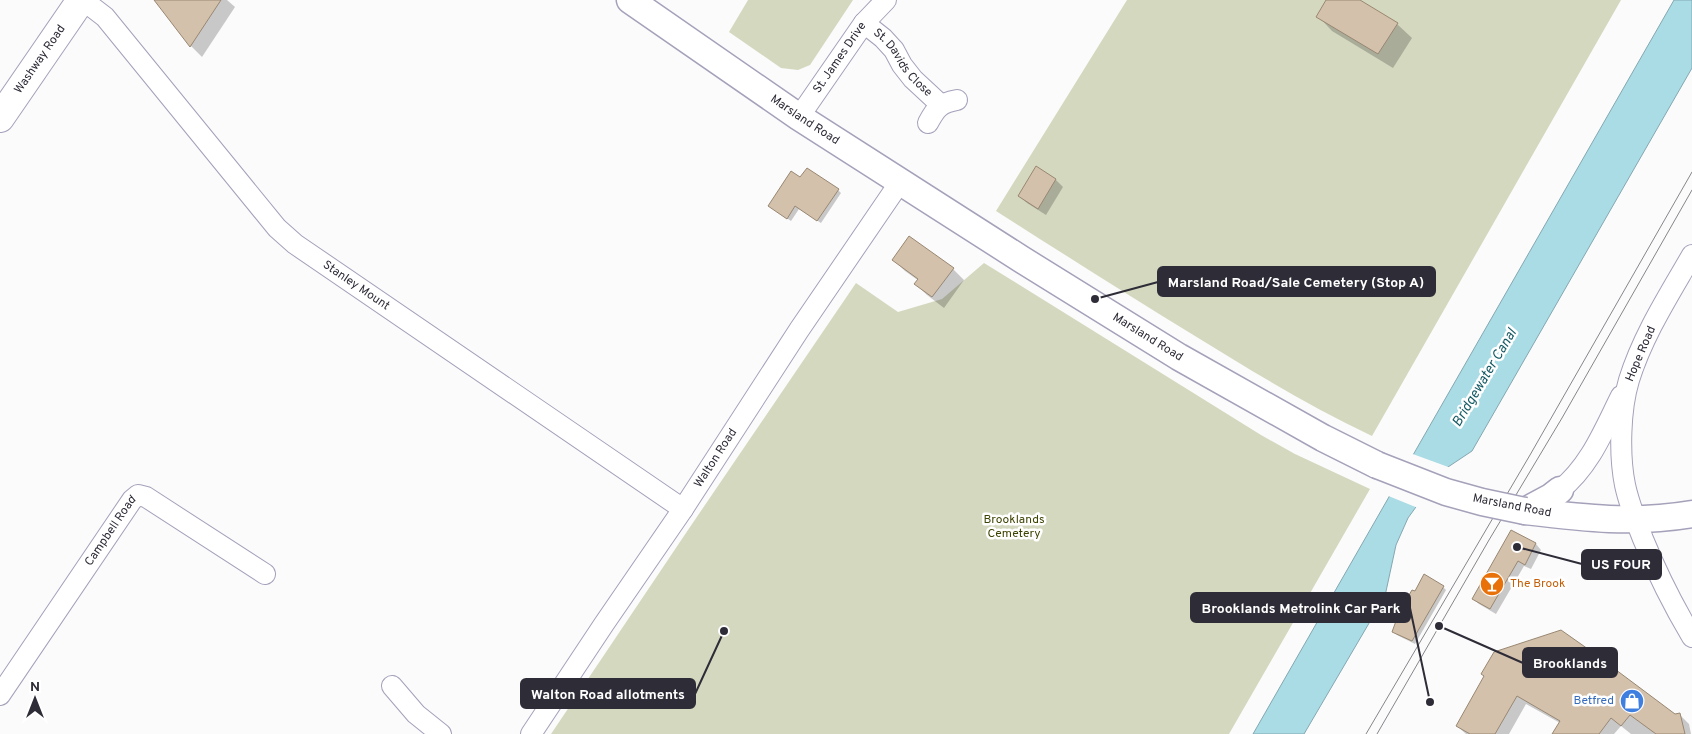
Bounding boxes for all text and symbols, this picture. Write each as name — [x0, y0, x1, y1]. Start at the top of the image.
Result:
street label: St. James Drive — [810, 19, 870, 97]
street label: Washway Road — [11, 22, 69, 97]
street label: St. Davids Close — [870, 25, 935, 101]
street label: Marsland Road — [767, 91, 842, 149]
street label: Stanley Mount — [319, 257, 393, 314]
callout: Marsland Road/Sale Cemetery (Stop A) — [1158, 267, 1435, 296]
text: Marsland Road/Sale Cemetery (Stop A) — [1168, 275, 1424, 292]
street label: Marsland Road — [1109, 310, 1186, 365]
street label: Hope Road — [1622, 324, 1660, 384]
water label: Bridgewater Canal — [1449, 325, 1522, 430]
street label: Walton Road — [691, 425, 741, 491]
street label: Marsland Road — [1471, 491, 1553, 521]
street label: Campbell Road — [81, 492, 140, 569]
park label: Brooklands Cemetery — [983, 512, 1045, 542]
callout: US FOUR — [1582, 550, 1661, 579]
text: US FOUR — [1591, 557, 1651, 574]
bar icon: The Brook — [1479, 571, 1505, 597]
place label: The Brook — [1510, 576, 1565, 592]
callout: Brooklands Metrolink Car Park — [1191, 593, 1410, 622]
text: Brooklands Metrolink Car Park — [1202, 601, 1401, 618]
callout: Brooklands — [1523, 648, 1617, 677]
text: Brooklands — [1533, 656, 1607, 673]
north arrow — [10, 674, 60, 724]
text: N — [30, 679, 40, 696]
callout: Walton Road allotments — [521, 679, 695, 708]
text: Walton Road allotments — [531, 687, 685, 704]
shop icon: Betfred — [1619, 688, 1645, 714]
place label: Betfred — [1573, 693, 1614, 709]

